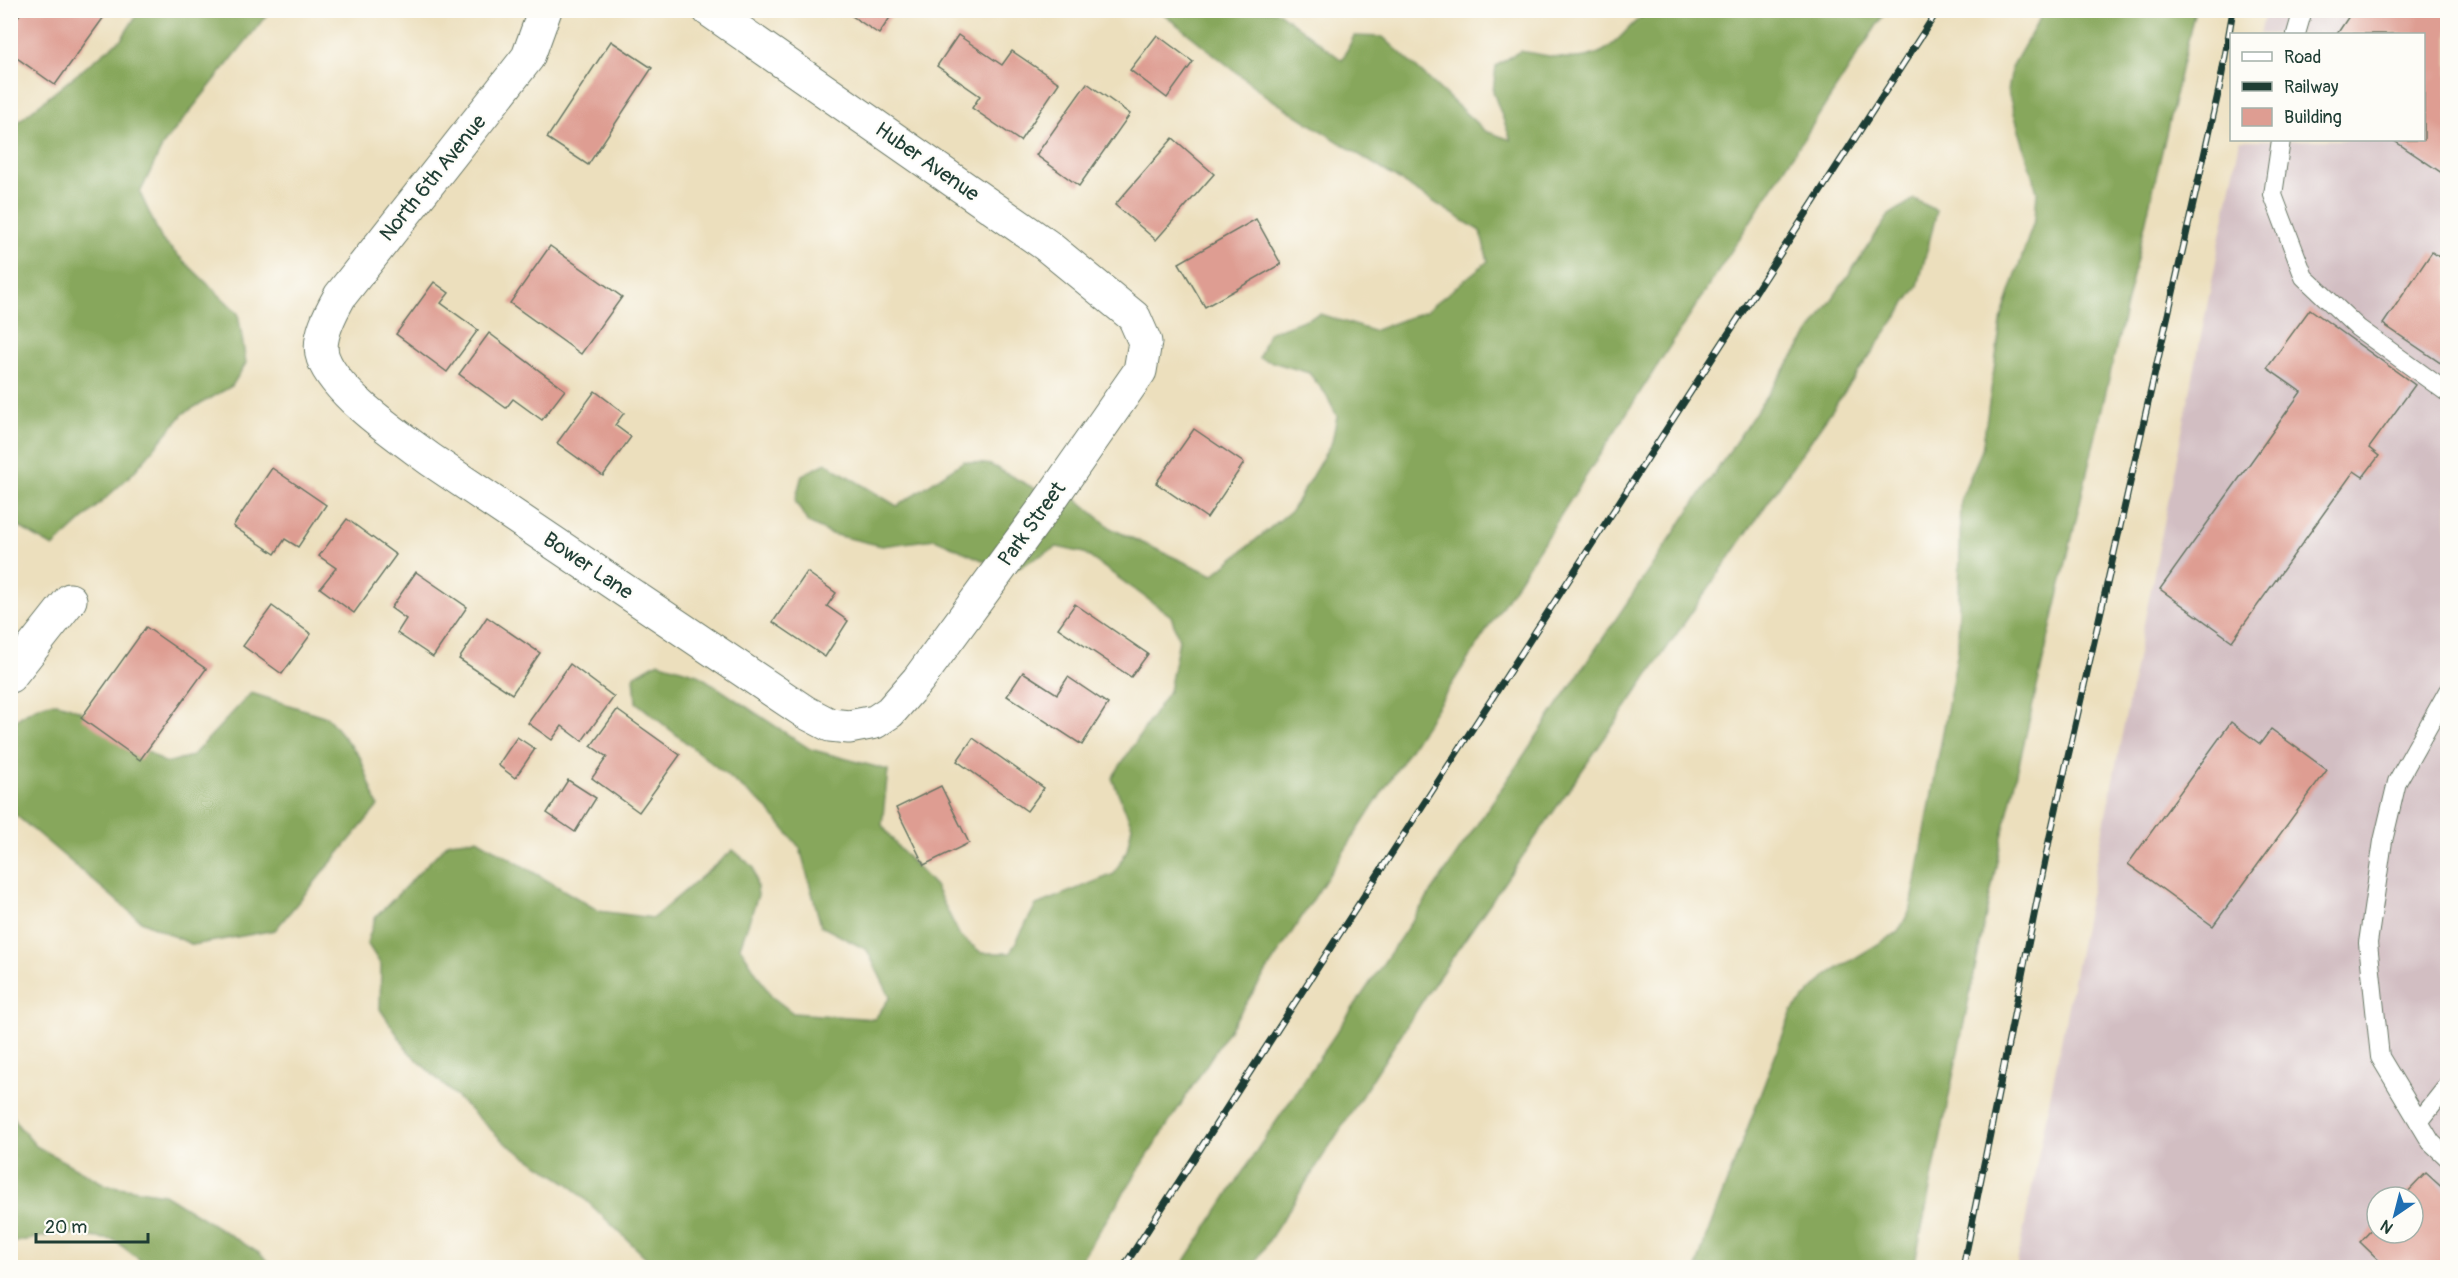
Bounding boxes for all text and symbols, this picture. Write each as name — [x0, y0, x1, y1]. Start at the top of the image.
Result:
legend — [2230, 33, 2425, 141]
text: Road — [2284, 46, 2321, 69]
text: Railway — [2284, 76, 2339, 99]
text: Building — [2284, 106, 2342, 129]
street label: North 6th Avenue — [374, 109, 493, 247]
street label: Huber Avenue — [870, 116, 985, 208]
street label: Park Street — [992, 476, 1072, 572]
street label: Bower Lane — [538, 526, 639, 606]
north arrow — [2365, 1185, 2425, 1245]
scale bar — [36, 1206, 148, 1244]
text: N — [2377, 1215, 2397, 1238]
text: 20 m — [45, 1216, 87, 1239]

